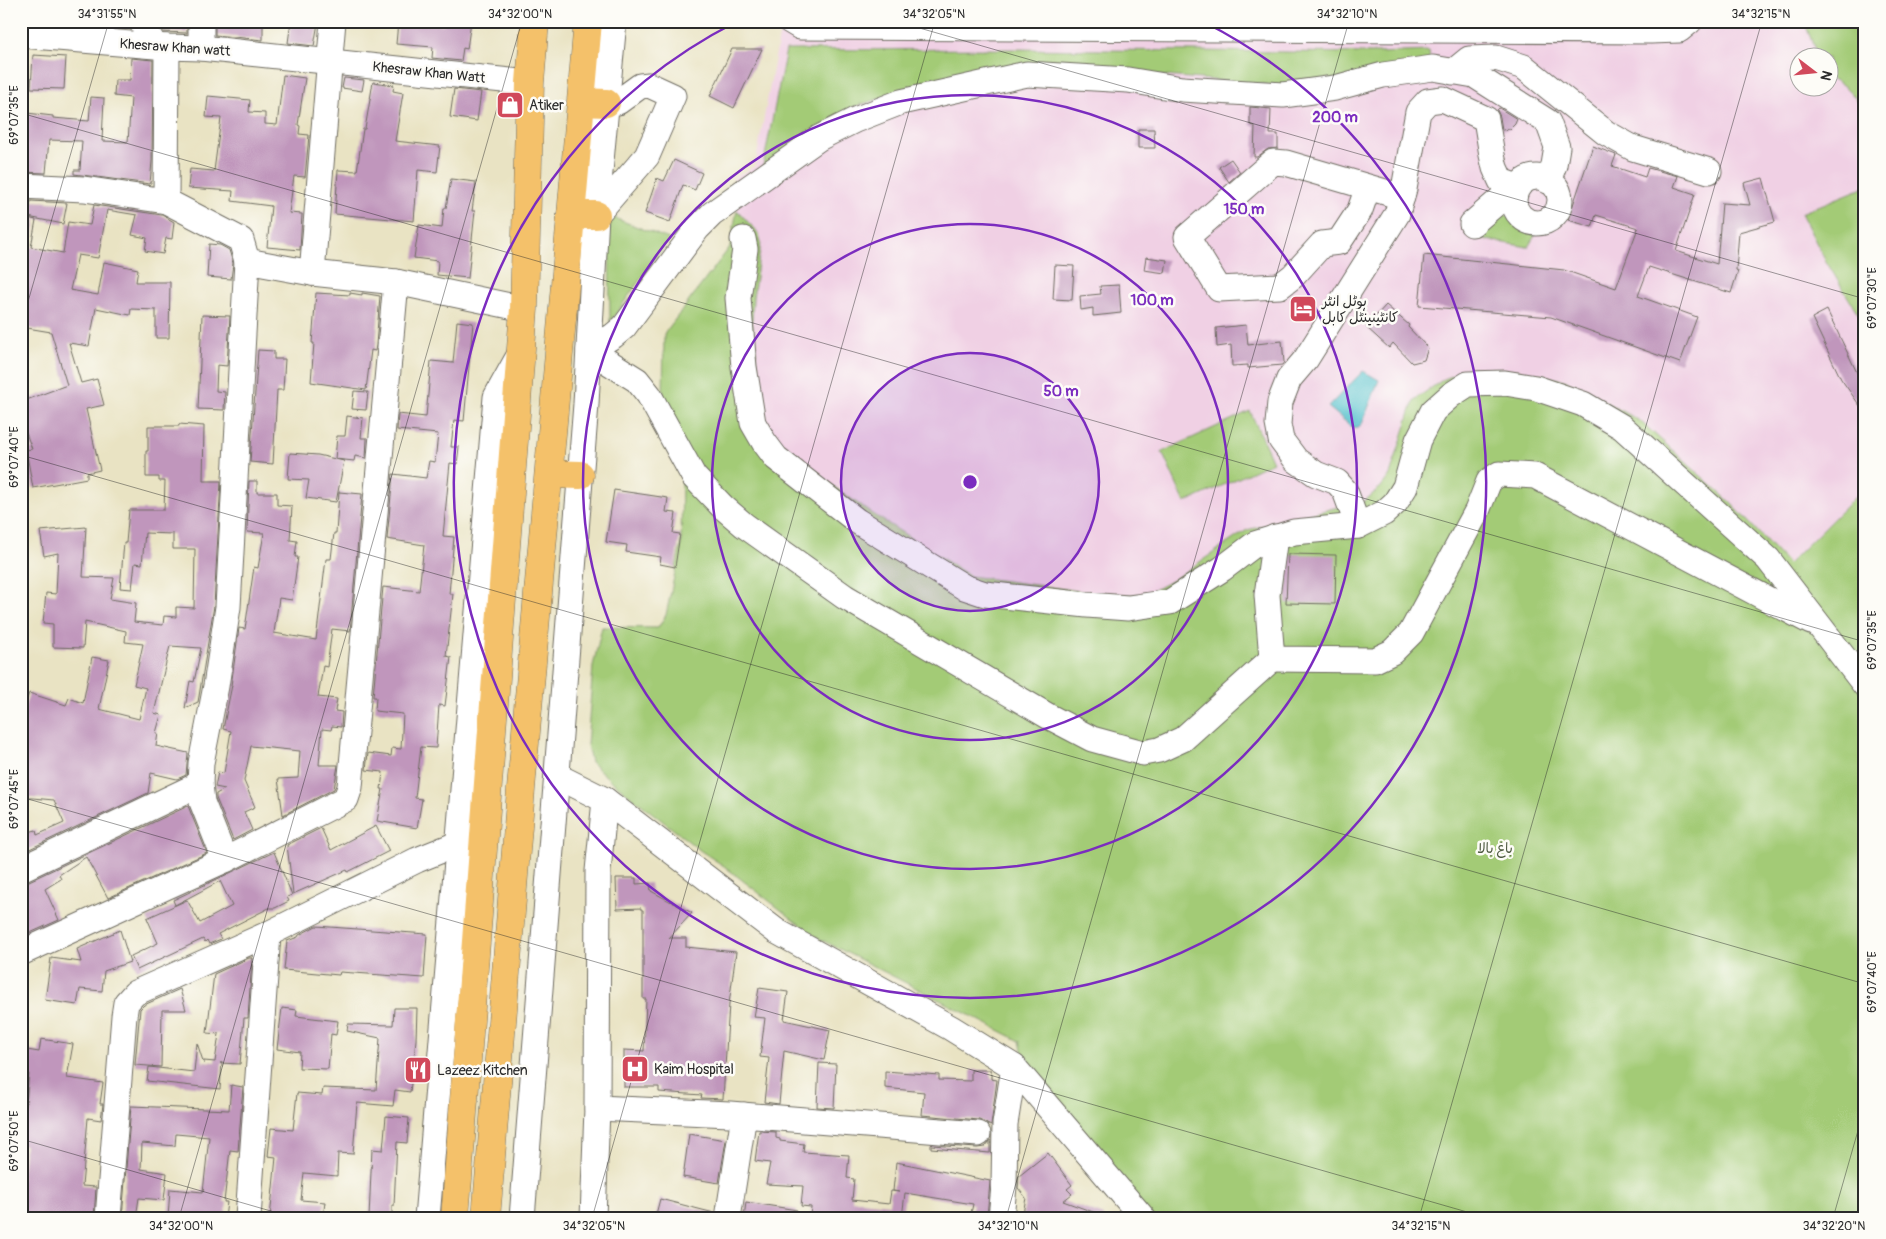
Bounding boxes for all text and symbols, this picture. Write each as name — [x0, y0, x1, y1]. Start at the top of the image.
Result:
text: 34°31'55"N — [78, 7, 136, 22]
text: 34°32'00"N — [488, 7, 552, 22]
text: 34°32'05"N — [903, 7, 965, 22]
text: 34°32'10"N — [1317, 7, 1377, 22]
text: 34°32'15"N — [1732, 7, 1790, 22]
street label: Khesraw Khan watt — [119, 35, 231, 60]
north arrow — [1788, 48, 1838, 98]
street label: Khesraw Khan Watt — [372, 58, 487, 87]
text: N — [1817, 69, 1835, 82]
text: 69°07'35"E — [7, 85, 22, 145]
shop icon: Atiker — [495, 90, 525, 120]
place label: Atiker — [529, 97, 564, 114]
text: 200 m — [1312, 108, 1358, 127]
text: 150 m — [1224, 200, 1264, 219]
text: 69°07'30"E — [1865, 267, 1880, 329]
text: 100 m — [1131, 291, 1173, 310]
place label: ہوٹل انٹر کانٹینینٹل کابل — [1321, 293, 1398, 326]
hotel icon: ہوٹل انٹر کانٹینینٹل کابل — [1288, 294, 1318, 324]
text: 50 m — [1044, 382, 1078, 401]
text: 69°07'40"E — [7, 426, 22, 488]
centre of rings — [961, 473, 979, 491]
text: 69°07'35"E — [1865, 610, 1880, 670]
text: 69°07'45"E — [7, 769, 22, 829]
park label: باغ بالا — [1477, 840, 1513, 858]
text: 69°07'40"E — [1865, 951, 1880, 1013]
hospital icon: Kaim Hospital — [620, 1054, 650, 1084]
restaurant icon: Lazeez Kitchen — [403, 1055, 433, 1085]
place label: Kaim Hospital — [654, 1061, 734, 1078]
place label: Lazeez Kitchen — [437, 1062, 528, 1079]
text: 69°07'50"E — [7, 1110, 22, 1172]
text: 34°32'00"N — [149, 1219, 213, 1234]
text: 34°32'05"N — [563, 1219, 625, 1234]
text: 34°32'10"N — [978, 1219, 1038, 1234]
text: 34°32'15"N — [1392, 1219, 1450, 1234]
text: 34°32'20"N — [1803, 1219, 1865, 1234]

